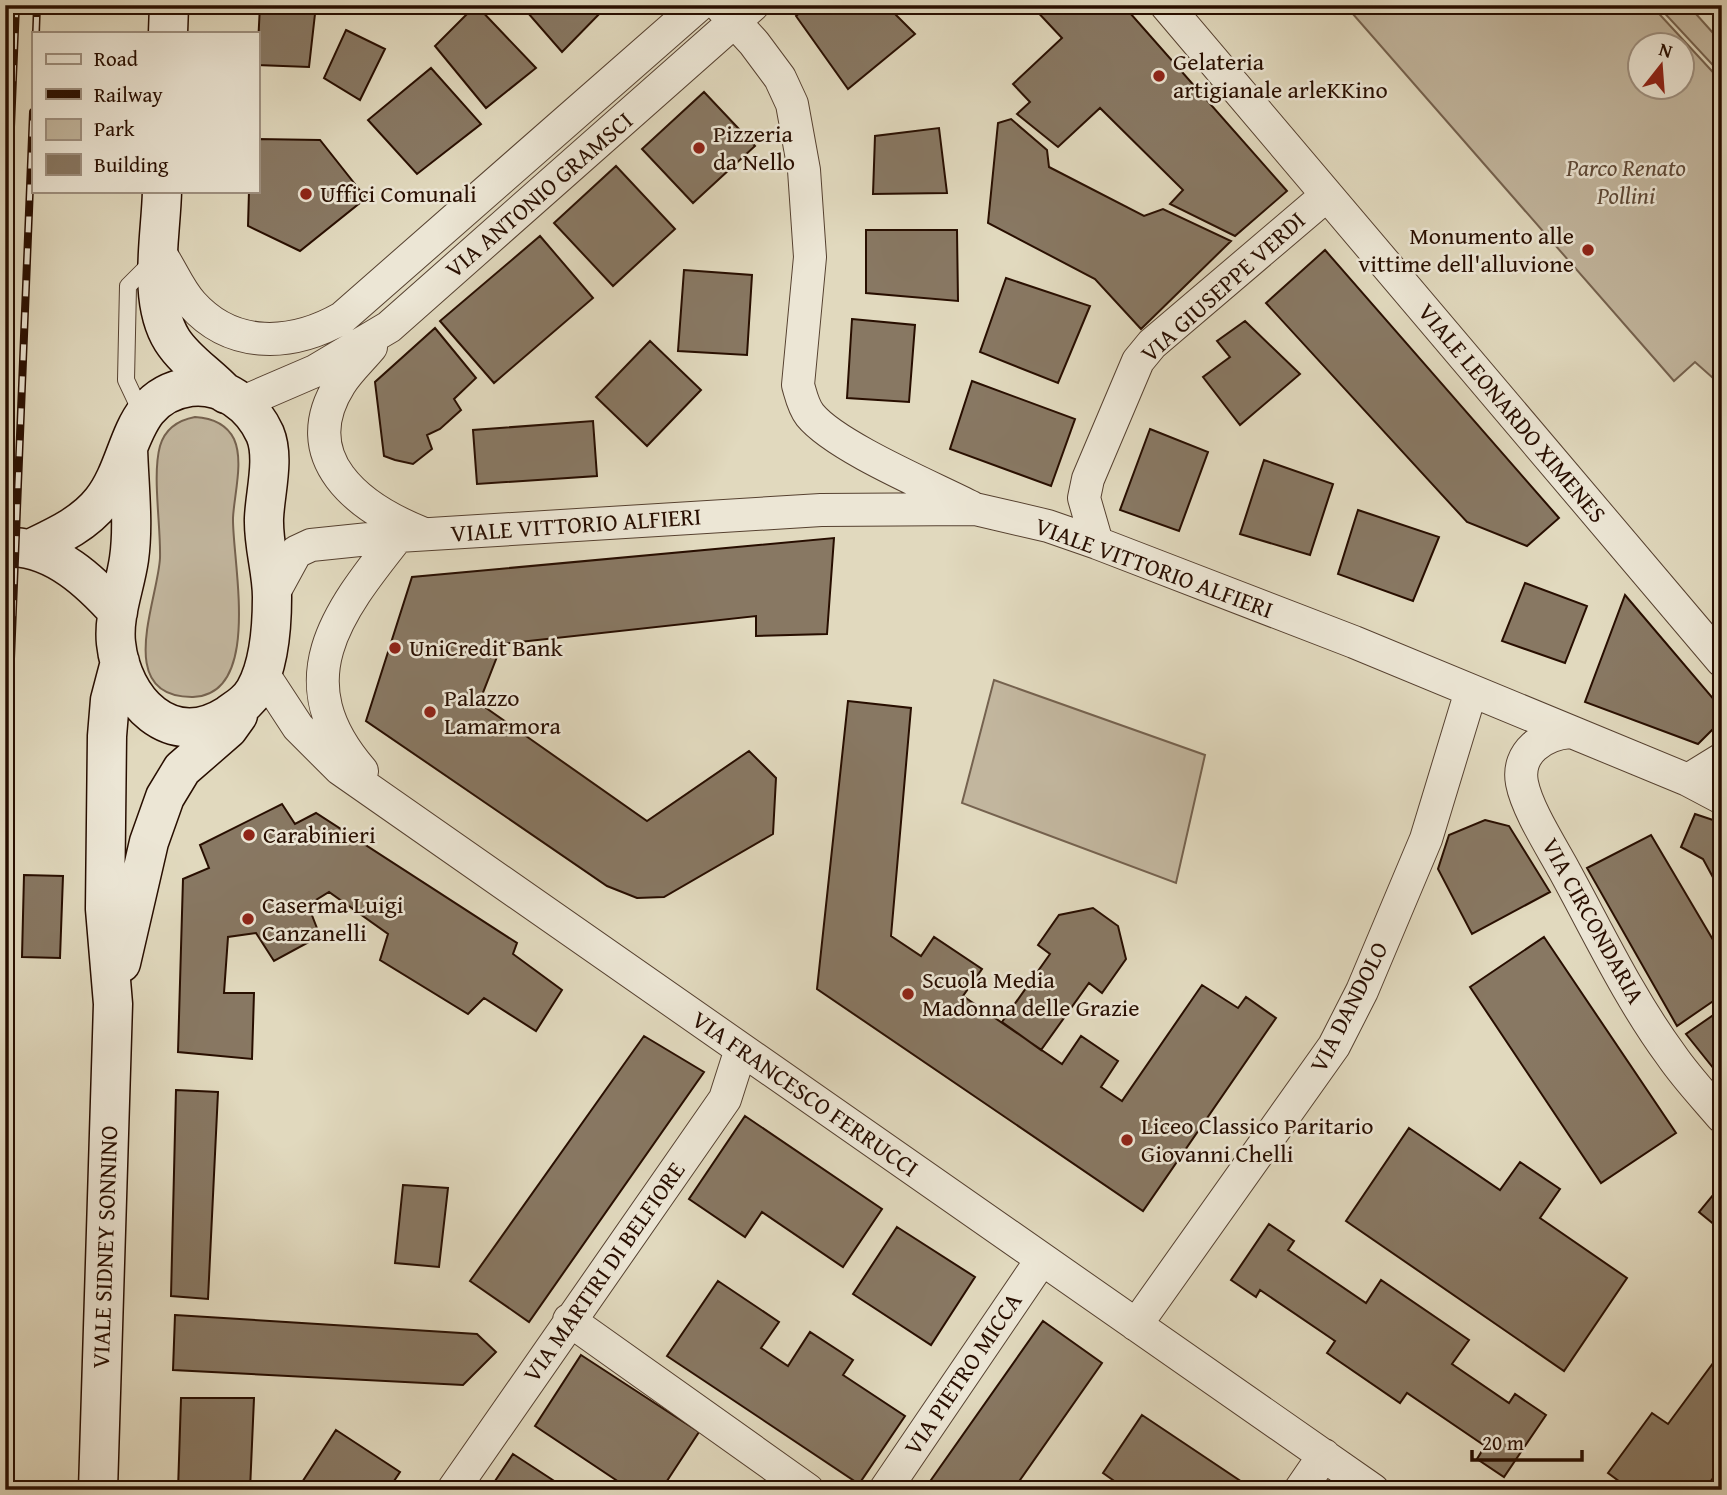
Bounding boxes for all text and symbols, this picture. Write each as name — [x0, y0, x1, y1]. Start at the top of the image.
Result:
legend — [32, 32, 259, 192]
north arrow — [1626, 32, 1696, 102]
text: N — [1656, 34, 1676, 65]
text: Road — [94, 43, 139, 74]
place label: Gelateria artigianale arleKKino — [1173, 44, 1388, 107]
marker: Gelateria artigianale arleKKino — [1151, 68, 1167, 84]
text: Railway — [94, 79, 163, 110]
street label: VIA ANTONIO GRAMSCI — [437, 103, 640, 286]
text: Park — [94, 113, 135, 144]
place label: Pizzeria da Nello — [713, 116, 795, 179]
marker: Pizzeria da Nello — [691, 140, 707, 156]
text: Building — [94, 149, 169, 180]
park label: Parco Renato Pollini — [1565, 150, 1686, 213]
place label: Uffici Comunali — [320, 176, 477, 211]
marker: Uffici Comunali — [298, 186, 314, 202]
street label: VIA GIUSEPPE VERDI — [1133, 203, 1313, 370]
place label: Monumento alle vittime dell'alluvione — [1358, 218, 1574, 281]
marker: Monumento alle vittime dell'alluvione — [1580, 242, 1596, 258]
street label: VIALE LEONARDO XIMENES — [1410, 295, 1615, 530]
street label: VIALE VITTORIO ALFIERI — [449, 498, 702, 551]
street label: VIALE VITTORIO ALFIERI — [1030, 508, 1278, 627]
place label: UniCredit Bank — [409, 630, 564, 665]
marker: UniCredit Bank — [387, 640, 403, 656]
place label: Palazzo Lamarmora — [444, 680, 561, 743]
marker: Palazzo Lamarmora — [422, 704, 438, 720]
place label: Carabinieri — [263, 817, 376, 852]
marker: Carabinieri — [241, 827, 257, 843]
street label: VIA CIRCONDARIA — [1533, 832, 1654, 1010]
place label: Caserma Luigi Canzanelli — [262, 887, 404, 950]
marker: Caserma Luigi Canzanelli — [240, 911, 256, 927]
street label: VIA DANDOLO — [1301, 935, 1396, 1078]
place label: Scuola Media Madonna delle Grazie — [922, 962, 1139, 1025]
marker: Scuola Media Madonna delle Grazie — [900, 986, 916, 1002]
street label: VIA FRANCESCO FERRUCCI — [685, 1002, 926, 1185]
place label: Liceo Classico Paritario Giovanni Chelli — [1141, 1108, 1374, 1171]
street label: VIALE SIDNEY SONNINO — [83, 1125, 126, 1369]
marker: Liceo Classico Paritario Giovanni Chelli — [1119, 1132, 1135, 1148]
street label: VIA MARTIRI DI BELFIORE — [514, 1154, 693, 1389]
street label: VIA PIETRO MICCA — [895, 1285, 1030, 1462]
scale bar — [1472, 1418, 1582, 1462]
text: 20 m — [1482, 1427, 1524, 1458]

